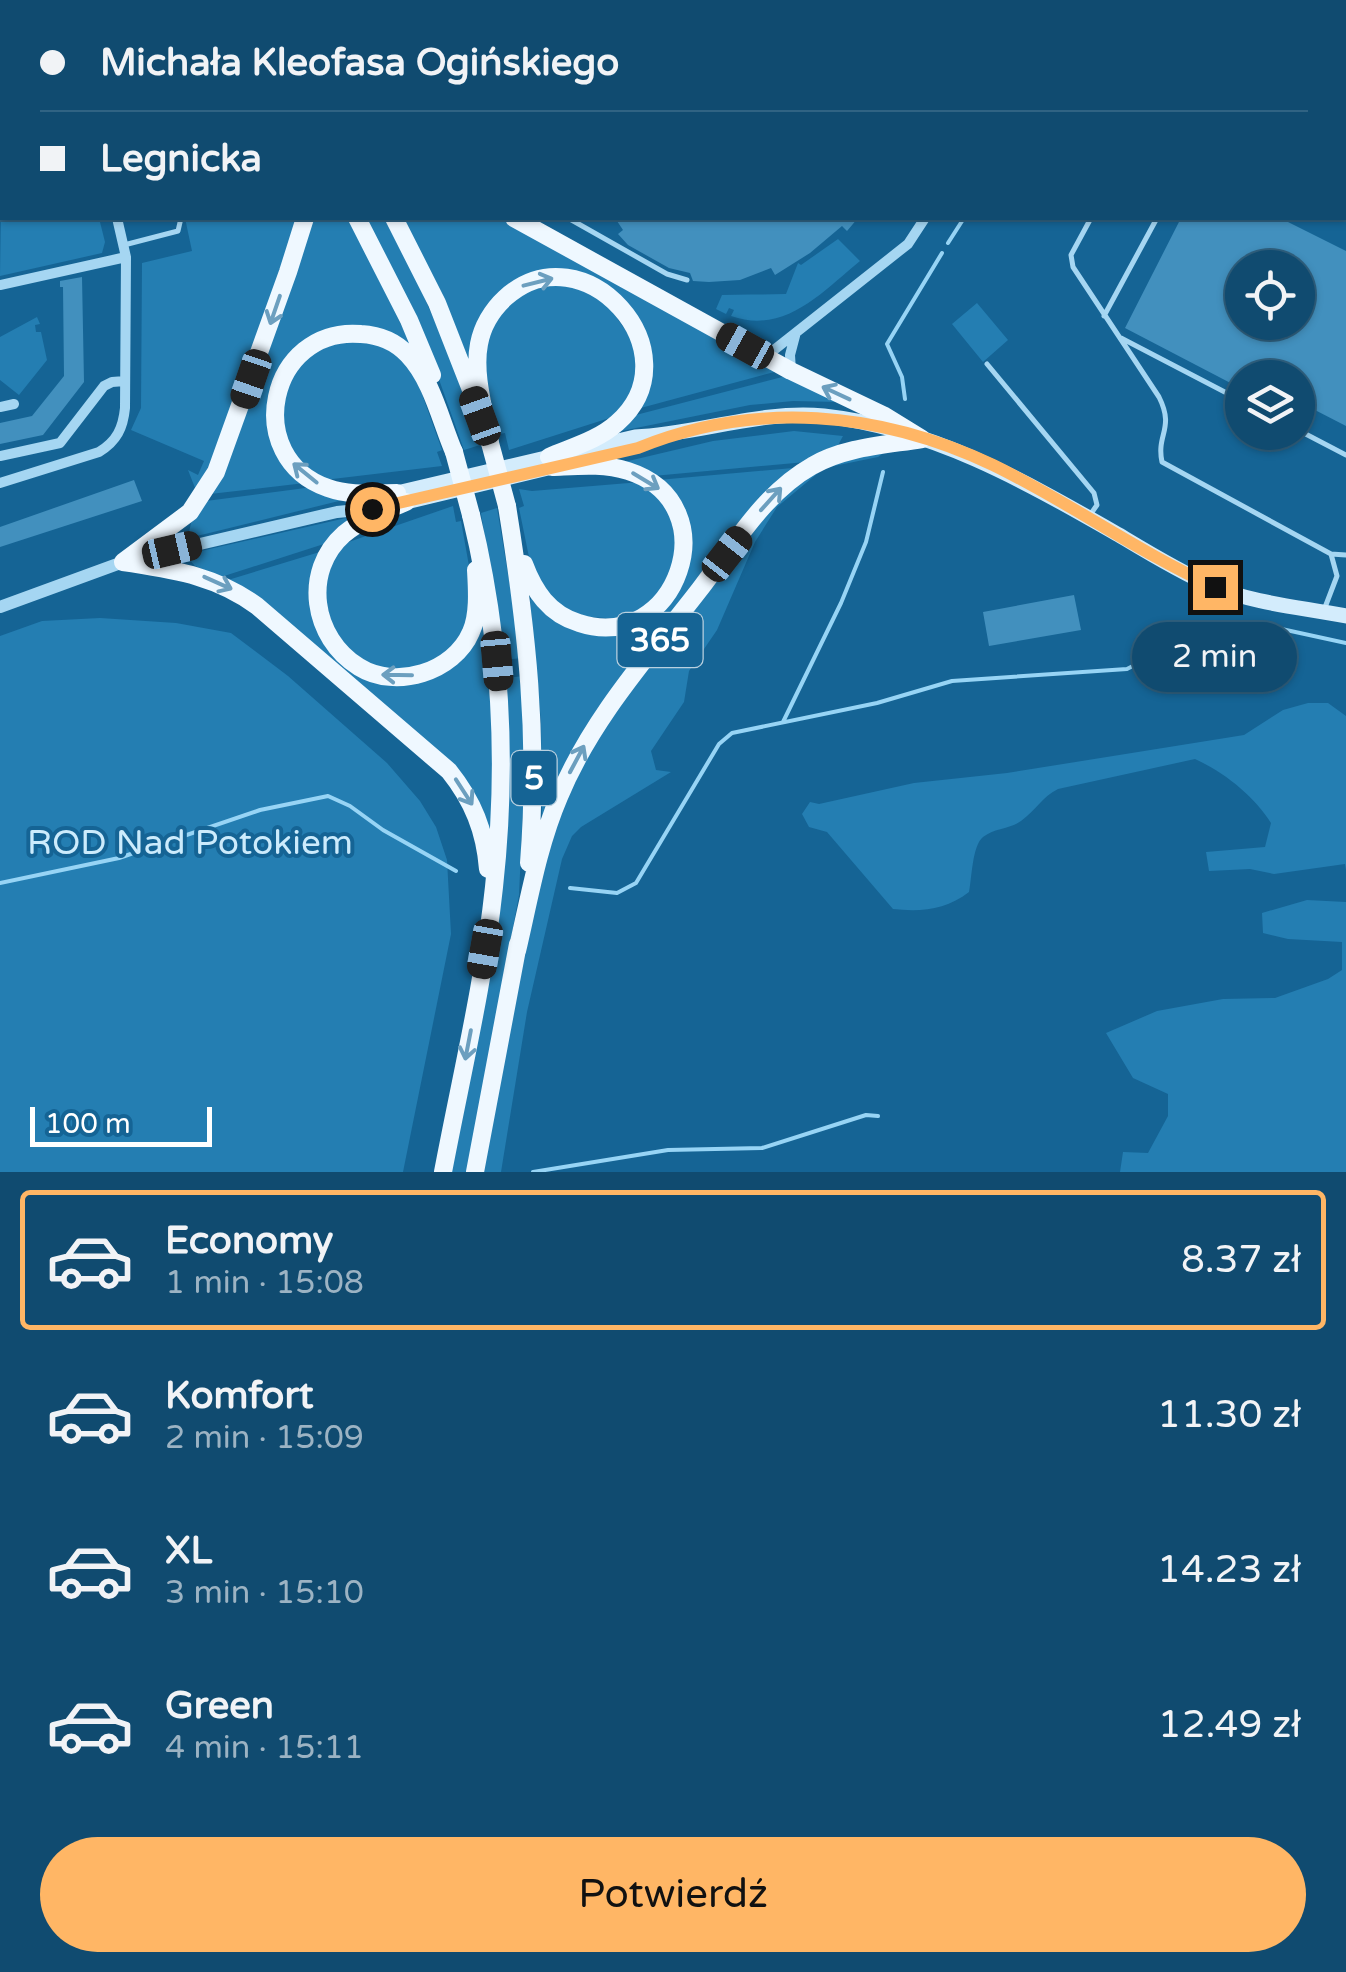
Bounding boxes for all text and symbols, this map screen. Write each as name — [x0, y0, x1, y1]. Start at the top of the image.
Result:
text: Michała Kleofasa Ogińskiego — [100, 40, 619, 86]
text: Legnicka — [100, 136, 262, 182]
map controls — [1225, 250, 1315, 450]
button: locate — [1225, 250, 1315, 340]
one-way arrow — [522, 272, 553, 291]
one-way arrow — [265, 294, 283, 325]
car — [711, 318, 779, 374]
car — [227, 346, 275, 412]
button: layers — [1225, 360, 1315, 450]
car — [456, 383, 504, 449]
one-way arrow — [822, 383, 852, 402]
one-way arrow — [292, 462, 318, 484]
one-way arrow — [631, 471, 660, 491]
route start — [350, 487, 395, 532]
one-way arrow — [760, 487, 783, 512]
car — [697, 521, 757, 587]
car — [139, 529, 205, 571]
route end — [1193, 565, 1238, 610]
one-way arrow — [202, 575, 233, 593]
road number: 365 — [618, 613, 702, 667]
callout: 2 min — [1132, 622, 1298, 692]
car — [479, 630, 515, 692]
text: 2 min — [1172, 638, 1257, 676]
one-way arrow — [382, 666, 414, 685]
one-way arrow — [568, 744, 588, 774]
road number: 5 — [512, 751, 556, 805]
one-way arrow — [453, 778, 474, 806]
park label: ROD Nad Potokiem — [27, 822, 353, 864]
car — [465, 917, 505, 981]
one-way arrow — [457, 1028, 476, 1060]
scale bar — [30, 1102, 212, 1146]
text: 100 m — [45, 1107, 131, 1141]
icon: car — [45, 1215, 135, 1305]
text: Economy — [165, 1218, 333, 1264]
text: 8.37 zł — [1181, 1237, 1301, 1283]
text: 1 min · 15:08 — [165, 1264, 364, 1302]
icon: car — [45, 1370, 135, 1460]
text: Komfort — [165, 1373, 314, 1419]
text: 11.30 zł — [1157, 1392, 1301, 1438]
text: 2 min · 15:09 — [165, 1419, 364, 1457]
icon: car — [45, 1525, 135, 1615]
text: XL — [165, 1528, 212, 1574]
text: 14.23 zł — [1157, 1547, 1301, 1593]
text: 3 min · 15:10 — [165, 1574, 364, 1612]
icon: car — [45, 1680, 135, 1770]
text: Green — [165, 1683, 274, 1729]
text: 12.49 zł — [1158, 1702, 1301, 1748]
text: 4 min · 15:11 — [165, 1729, 364, 1767]
button: Potwierdź — [40, 1837, 1306, 1952]

